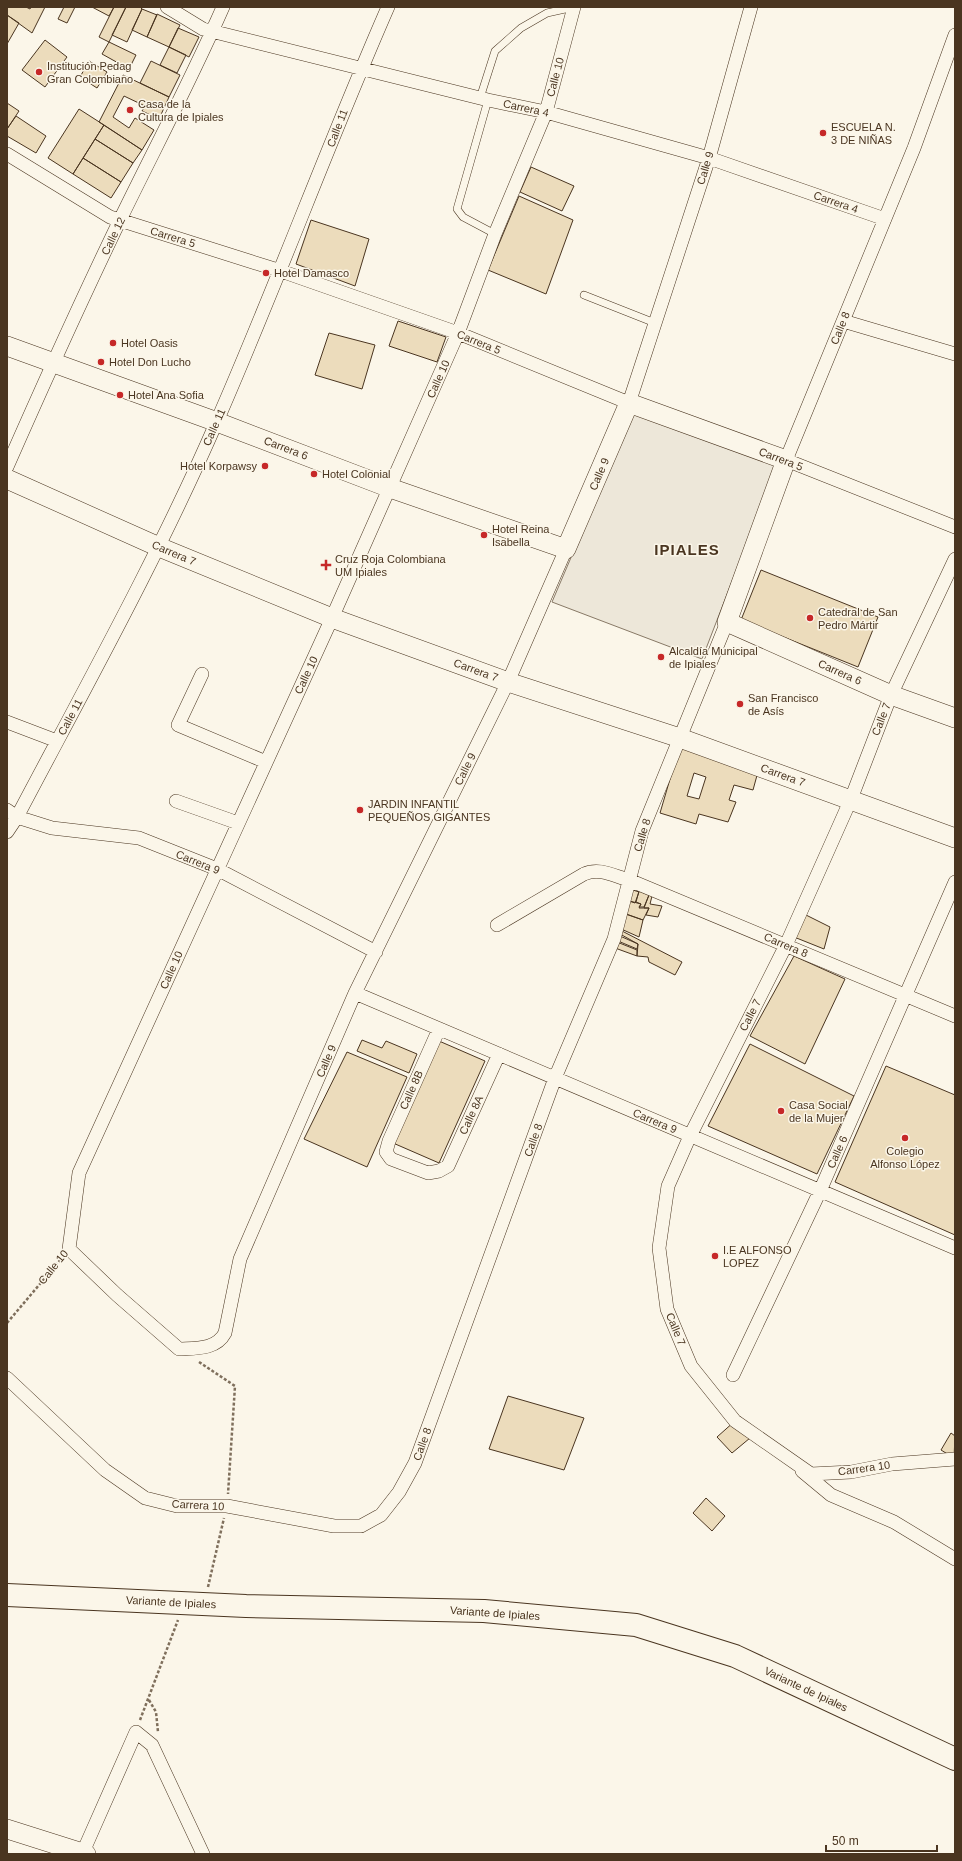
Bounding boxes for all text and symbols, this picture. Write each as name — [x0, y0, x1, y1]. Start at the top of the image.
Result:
street label: Calle 10 — [544, 56, 566, 98]
place label: Institución Pedag Gran Colombiano — [47, 60, 133, 85]
marker: Institución Pedag Gran Colombiano — [34, 67, 44, 77]
street label: Carrera 4 — [502, 97, 550, 119]
place label: Casa de la Cultura de Ipiales — [138, 98, 224, 123]
marker: Casa de la Cultura de Ipiales — [125, 105, 135, 115]
street label: Calle 11 — [324, 107, 350, 149]
place label: ESCUELA N. 3 DE NIÑAS — [831, 121, 896, 146]
marker: ESCUELA N. 3 DE NIÑAS — [818, 128, 828, 138]
street label: Calle 9 — [694, 150, 716, 186]
street label: Carrera 4 — [812, 189, 860, 215]
street label: Calle 12 — [99, 215, 127, 257]
street label: Carrera 5 — [149, 224, 197, 250]
place label: Hotel Damasco — [274, 267, 349, 279]
marker: Hotel Damasco — [261, 268, 271, 278]
street label: Calle 8 — [828, 310, 852, 346]
street label: Carrera 5 — [455, 328, 503, 356]
place label: Hotel Oasis — [121, 337, 178, 349]
marker: Hotel Oasis — [108, 338, 118, 348]
place label: Hotel Don Lucho — [109, 356, 191, 368]
marker: Hotel Don Lucho — [96, 357, 106, 367]
street label: Calle 10 — [424, 358, 452, 400]
place label: Hotel Ana Sofia — [128, 389, 205, 401]
marker: Hotel Ana Sofia — [115, 390, 125, 400]
street label: Calle 11 — [200, 406, 228, 448]
street label: Carrera 6 — [262, 434, 310, 462]
street label: Carrera 5 — [757, 445, 805, 473]
street label: Calle 9 — [587, 456, 611, 492]
place label: Hotel Korpawsy — [180, 460, 257, 472]
marker: Hotel Korpawsy — [260, 461, 270, 471]
place label: Hotel Colonial — [322, 468, 390, 480]
marker: Hotel Colonial — [309, 469, 319, 479]
place label: Hotel Reina Isabella — [492, 523, 550, 548]
marker: Hotel Reina Isabella — [479, 530, 489, 540]
street label: Carrera 7 — [150, 538, 198, 568]
district label: IPIALES — [654, 541, 720, 558]
place label: Cruz Roja Colombiana UM Ipiales — [335, 553, 447, 578]
marker: Cruz Roja Colombiana UM Ipiales — [320, 559, 332, 571]
place label: Catedral de San Pedro Mártir — [818, 606, 898, 631]
marker: Catedral de San Pedro Mártir — [805, 613, 815, 623]
place label: Alcaldía Municipal de Ipiales — [669, 645, 758, 670]
marker: Alcaldía Municipal de Ipiales — [656, 652, 666, 662]
street label: Calle 10 — [292, 654, 320, 696]
street label: Carrera 7 — [452, 656, 500, 684]
street label: Carrera 6 — [816, 657, 864, 687]
place label: San Francisco de Asís — [748, 692, 818, 717]
street label: Calle 11 — [55, 697, 85, 737]
marker: San Francisco de Asís — [735, 699, 745, 709]
street label: Calle 7 — [869, 701, 893, 737]
street label: Calle 9 — [452, 751, 478, 787]
street label: Carrera 7 — [759, 761, 807, 789]
place label: JARDIN INFANTIL PEQUEÑOS GIGANTES — [368, 798, 490, 823]
marker: JARDIN INFANTIL PEQUEÑOS GIGANTES — [355, 805, 365, 815]
street label: Calle 8 — [631, 817, 653, 853]
street label: Carrera 9 — [174, 848, 222, 876]
street label: Carrera 8 — [762, 930, 810, 960]
street label: Calle 10 — [157, 949, 185, 991]
street label: Calle 7 — [737, 997, 763, 1033]
street label: Calle 9 — [314, 1043, 338, 1079]
street label: Calle 8B — [397, 1069, 425, 1111]
street label: Calle 8A — [457, 1093, 486, 1136]
place label: Casa Social de la Mujer — [789, 1099, 848, 1124]
street label: Carrera 9 — [631, 1106, 679, 1136]
marker: Casa Social de la Mujer — [776, 1106, 786, 1116]
street label: Calle 8 — [522, 1122, 544, 1158]
marker: Colegio Alfonso López — [900, 1133, 910, 1143]
street label: Calle 6 — [825, 1134, 849, 1170]
place label: Colegio Alfonso López — [870, 1145, 940, 1170]
place label: I.E ALFONSO LOPEZ — [723, 1244, 792, 1269]
street label: Calle 10 — [36, 1248, 70, 1286]
marker: I.E ALFONSO LOPEZ — [710, 1251, 720, 1261]
street label: Calle 7 — [664, 1311, 688, 1347]
street label: Calle 8 — [411, 1426, 433, 1462]
street label: Carrera 10 — [837, 1458, 891, 1478]
street label: Carrera 10 — [171, 1498, 225, 1512]
street label: Variante de Ipiales — [126, 1594, 217, 1610]
street label: Variante de Ipiales — [450, 1604, 541, 1622]
street label: Variante de Ipiales — [763, 1664, 850, 1714]
scale bar — [826, 1827, 937, 1853]
text: 50 m — [832, 1834, 859, 1848]

